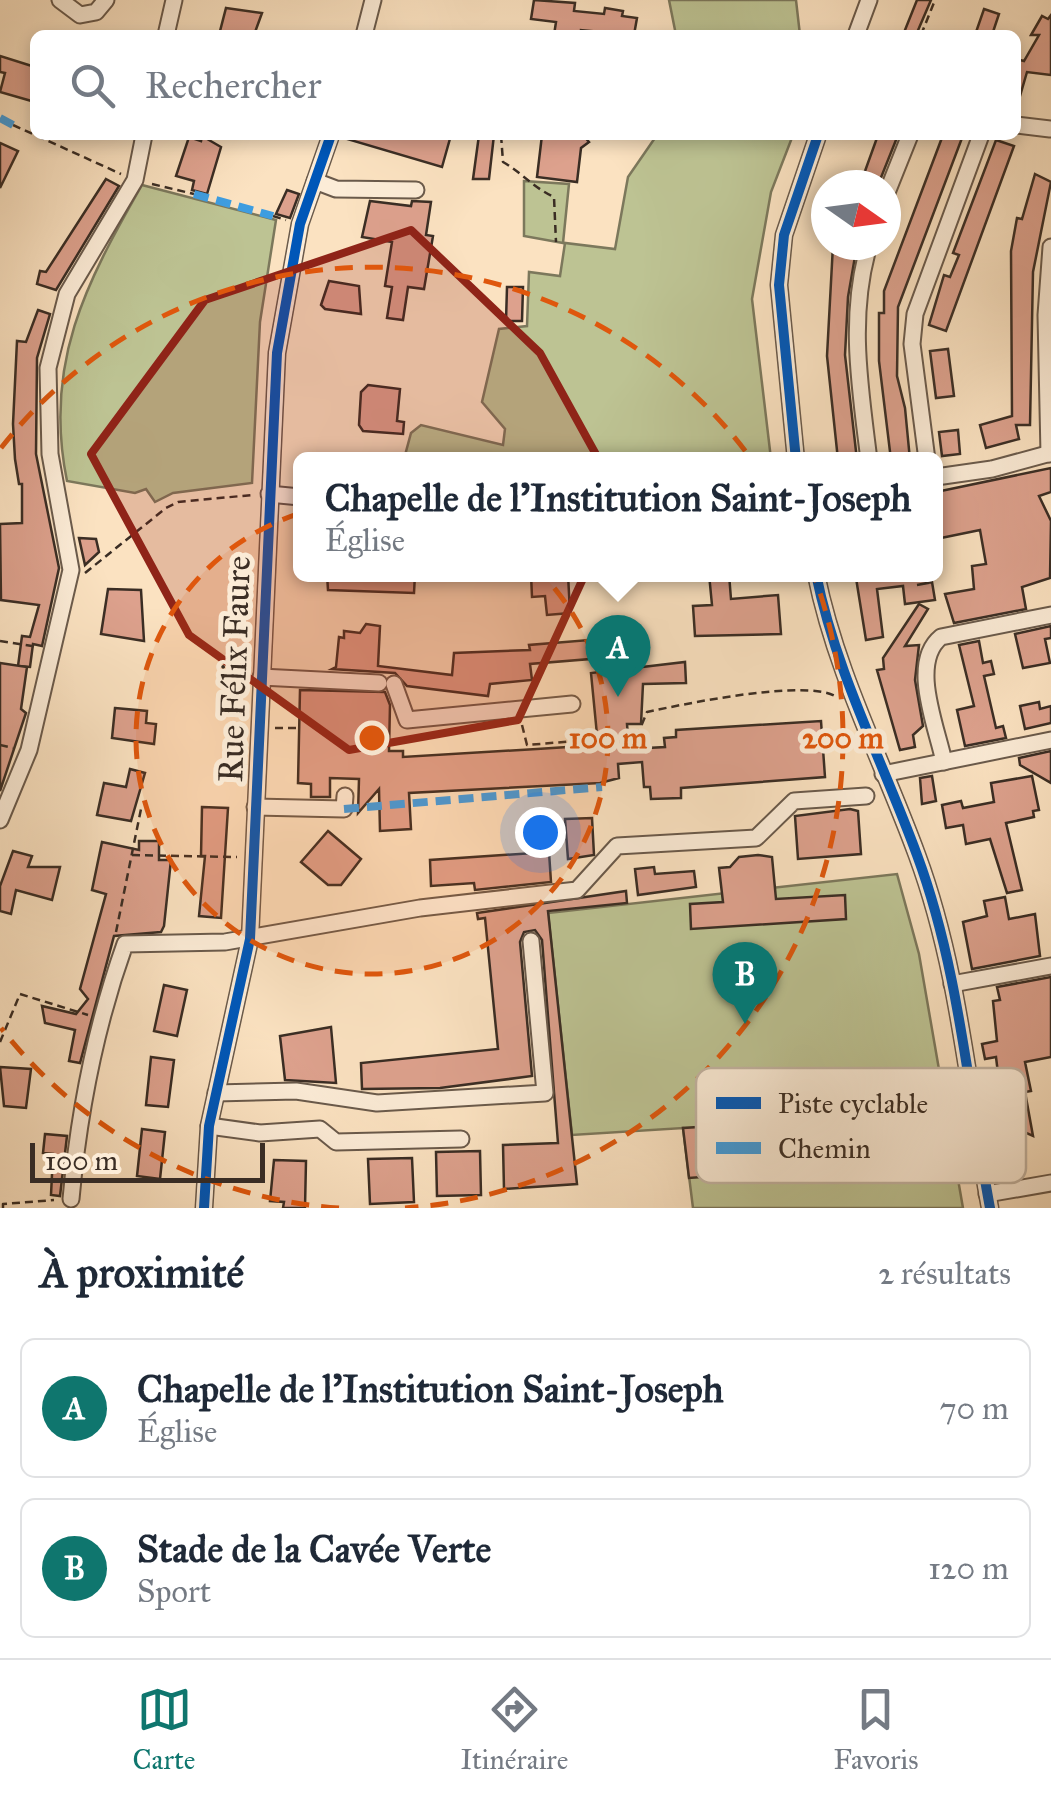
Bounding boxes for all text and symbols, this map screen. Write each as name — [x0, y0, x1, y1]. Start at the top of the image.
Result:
search box — [30, 30, 1021, 140]
icon: search — [65, 58, 120, 113]
text: Rechercher — [145, 62, 321, 108]
north arrow — [811, 170, 901, 260]
popup — [293, 452, 943, 582]
text: Chapelle de l'Institution Saint-Joseph — [325, 475, 911, 521]
text: Église — [325, 521, 405, 560]
street label: Rue Félix Faure — [209, 555, 260, 783]
pin: A — [586, 614, 650, 697]
centre of rings — [354, 720, 390, 756]
text: 100 m — [569, 720, 648, 756]
text: 200 m — [802, 720, 884, 756]
your location — [515, 807, 566, 858]
pin: B — [712, 942, 778, 1024]
legend — [696, 1068, 1026, 1183]
text: Piste cyclable — [778, 1086, 928, 1121]
text: Chemin — [778, 1131, 871, 1166]
scale bar — [30, 1138, 265, 1182]
text: 100 m — [45, 1143, 118, 1178]
text: À proximité — [40, 1247, 244, 1299]
text: 2 résultats — [878, 1254, 1011, 1293]
text: Chapelle de l'Institution Saint-Joseph — [137, 1366, 724, 1412]
text: A — [64, 1389, 85, 1428]
text: 70 m — [940, 1389, 1009, 1428]
text: Église — [137, 1412, 217, 1451]
text: Stade de la Cavée Verte — [137, 1526, 491, 1572]
text: B — [64, 1549, 85, 1588]
text: 120 m — [928, 1549, 1009, 1588]
text: Sport — [137, 1572, 211, 1611]
tab: Carte — [133, 1682, 196, 1777]
tab: Itinéraire — [461, 1682, 568, 1777]
tab: Favoris — [833, 1682, 918, 1777]

